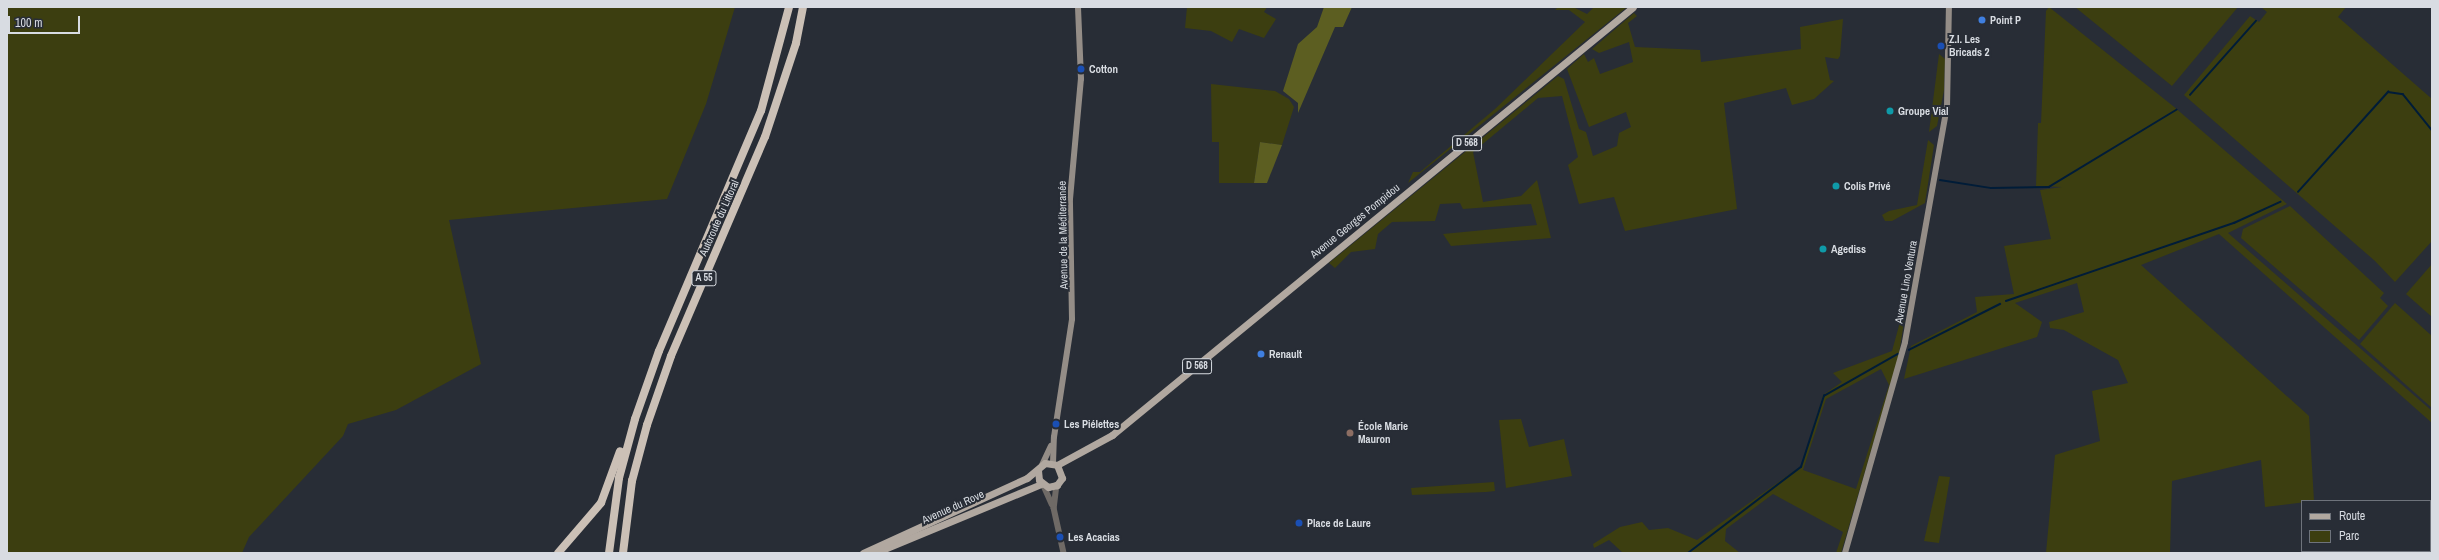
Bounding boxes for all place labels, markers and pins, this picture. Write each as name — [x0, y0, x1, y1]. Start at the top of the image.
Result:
place label: Point P — [1990, 13, 2021, 27]
marker: Point P — [1977, 15, 1987, 25]
place label: Z.I. Les Bricads 2 — [1949, 33, 1990, 59]
marker: Z.I. Les Bricads 2 — [1936, 41, 1946, 51]
place label: Cotton — [1089, 62, 1118, 76]
marker: Cotton — [1076, 64, 1086, 74]
place label: Groupe Vial — [1898, 104, 1948, 118]
marker: Groupe Vial — [1885, 106, 1895, 116]
place label: Colis Privé — [1844, 179, 1891, 193]
marker: Colis Privé — [1831, 181, 1841, 191]
place label: Agediss — [1831, 242, 1866, 256]
marker: Agediss — [1818, 244, 1828, 254]
place label: Renault — [1269, 347, 1302, 361]
marker: Renault — [1256, 349, 1266, 359]
place label: Les Piélettes — [1064, 417, 1119, 431]
marker: Les Piélettes — [1051, 419, 1061, 429]
place label: École Marie Mauron — [1358, 420, 1408, 446]
marker: École Marie Mauron — [1345, 428, 1355, 438]
place label: Place de Laure — [1307, 516, 1371, 530]
marker: Place de Laure — [1294, 518, 1304, 528]
place label: Les Acacias — [1068, 530, 1120, 544]
marker: Les Acacias — [1055, 532, 1065, 542]

